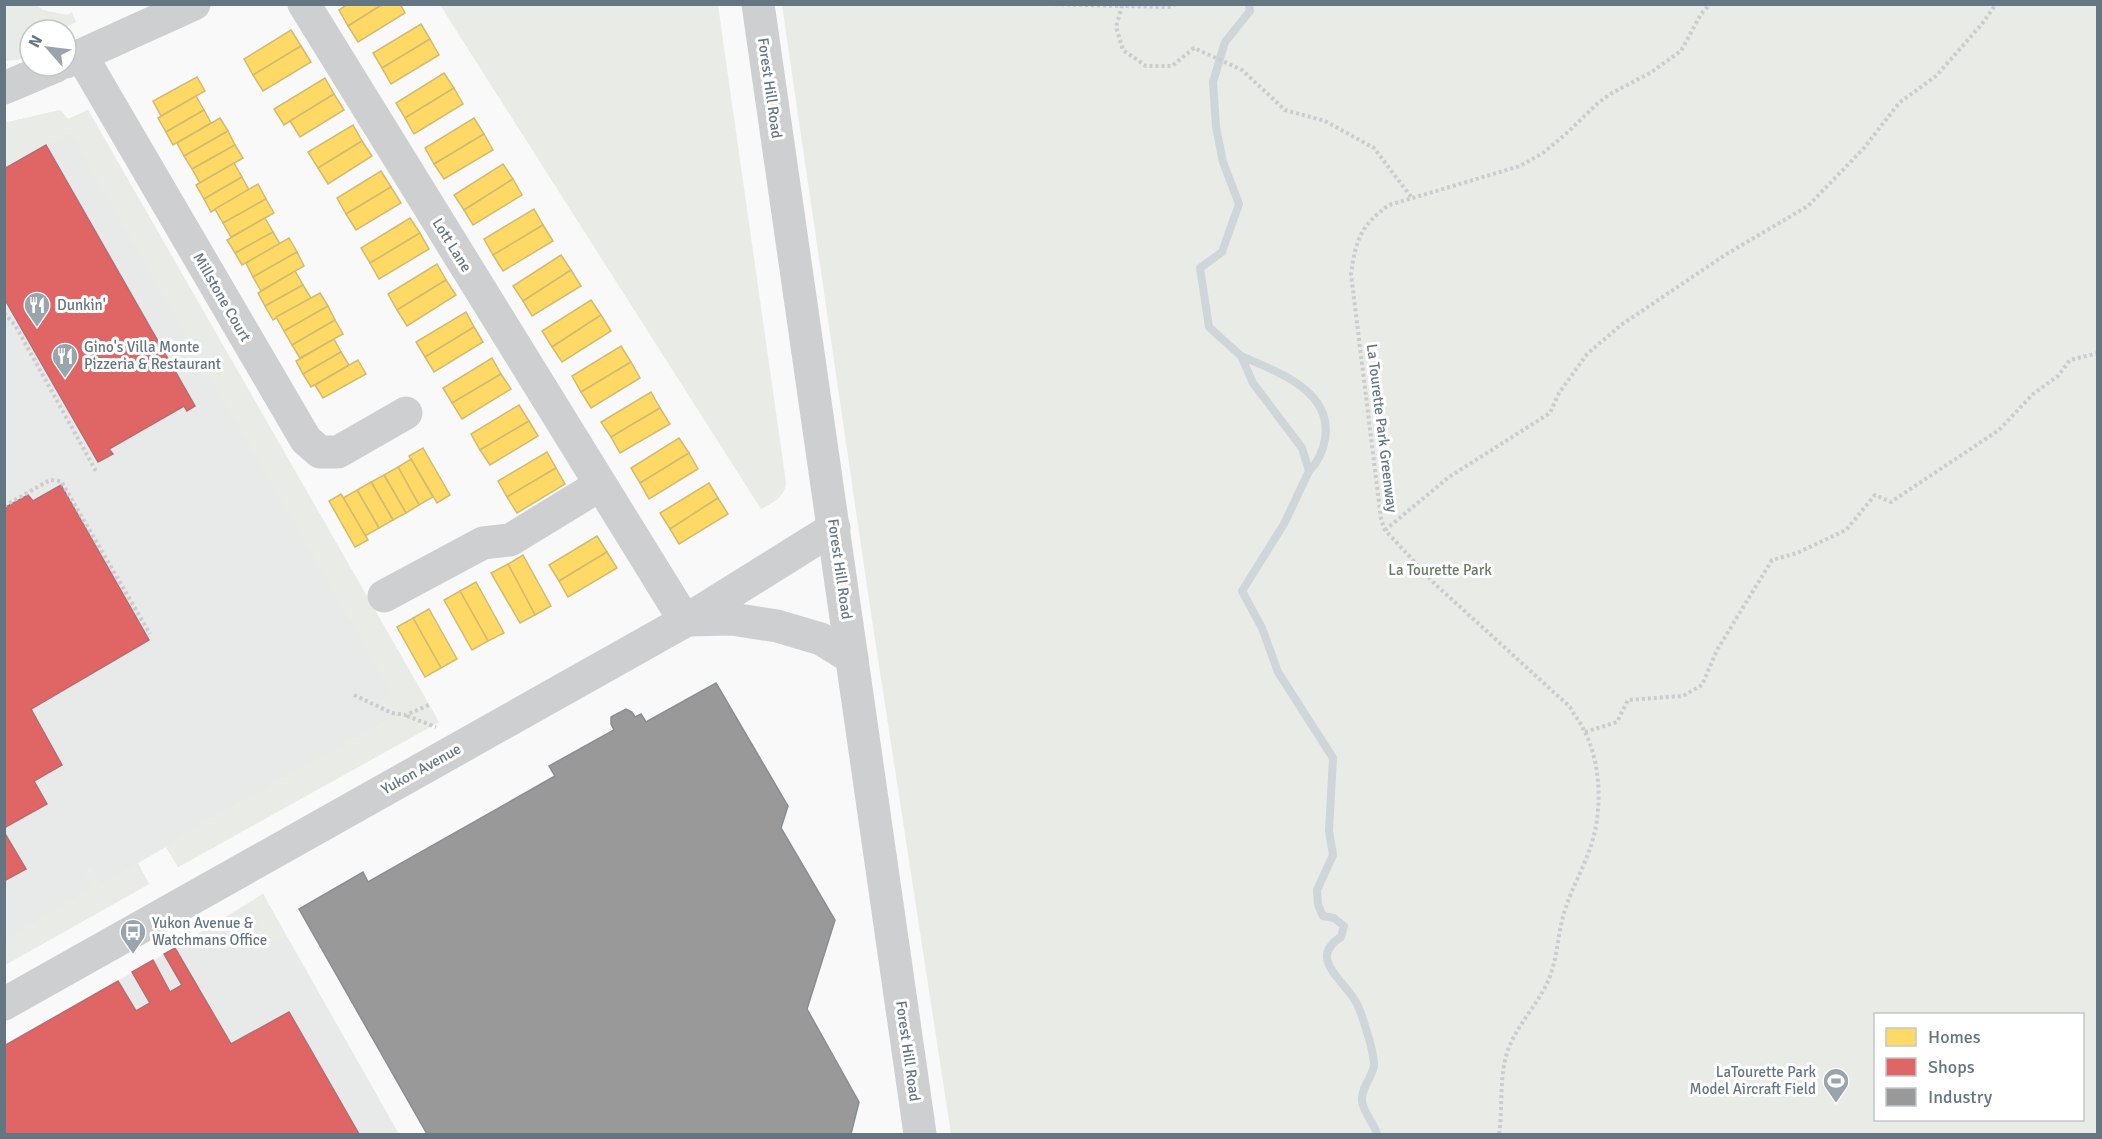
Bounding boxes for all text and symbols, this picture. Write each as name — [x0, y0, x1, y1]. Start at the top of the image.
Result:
north arrow — [18, 18, 78, 78]
text: N — [24, 32, 47, 51]
street label: Forest Hill Road — [754, 37, 786, 139]
street label: Lott Lane — [428, 215, 476, 275]
street label: Millstone Court — [189, 249, 255, 345]
restaurant icon: Dunkin' — [22, 290, 52, 328]
place label: Dunkin' — [57, 296, 106, 314]
place label: Gino's Villa Monte Pizzeria & Restaurant — [84, 338, 221, 373]
restaurant icon: Gino's Villa Monte Pizzeria & Restaurant — [50, 341, 80, 379]
street label: La Tourette Park Greenway — [1363, 343, 1401, 513]
street label: Forest Hill Road — [824, 518, 856, 620]
park label: La Tourette Park — [1388, 561, 1492, 579]
street label: Yukon Avenue — [378, 740, 464, 798]
place label: Yukon Avenue & Watchmans Office — [152, 914, 267, 949]
bus stop icon: Yukon Avenue & Watchmans Office — [118, 917, 148, 955]
street label: Forest Hill Road — [892, 1000, 924, 1102]
legend — [1874, 1013, 2084, 1121]
text: Homes — [1928, 1026, 1981, 1048]
text: Shops — [1928, 1056, 1975, 1078]
place label: LaTourette Park Model Aircraft Field — [1690, 1063, 1816, 1098]
sports icon: LaTourette Park Model Aircraft Field — [1821, 1066, 1851, 1104]
text: Industry — [1928, 1086, 1993, 1108]

